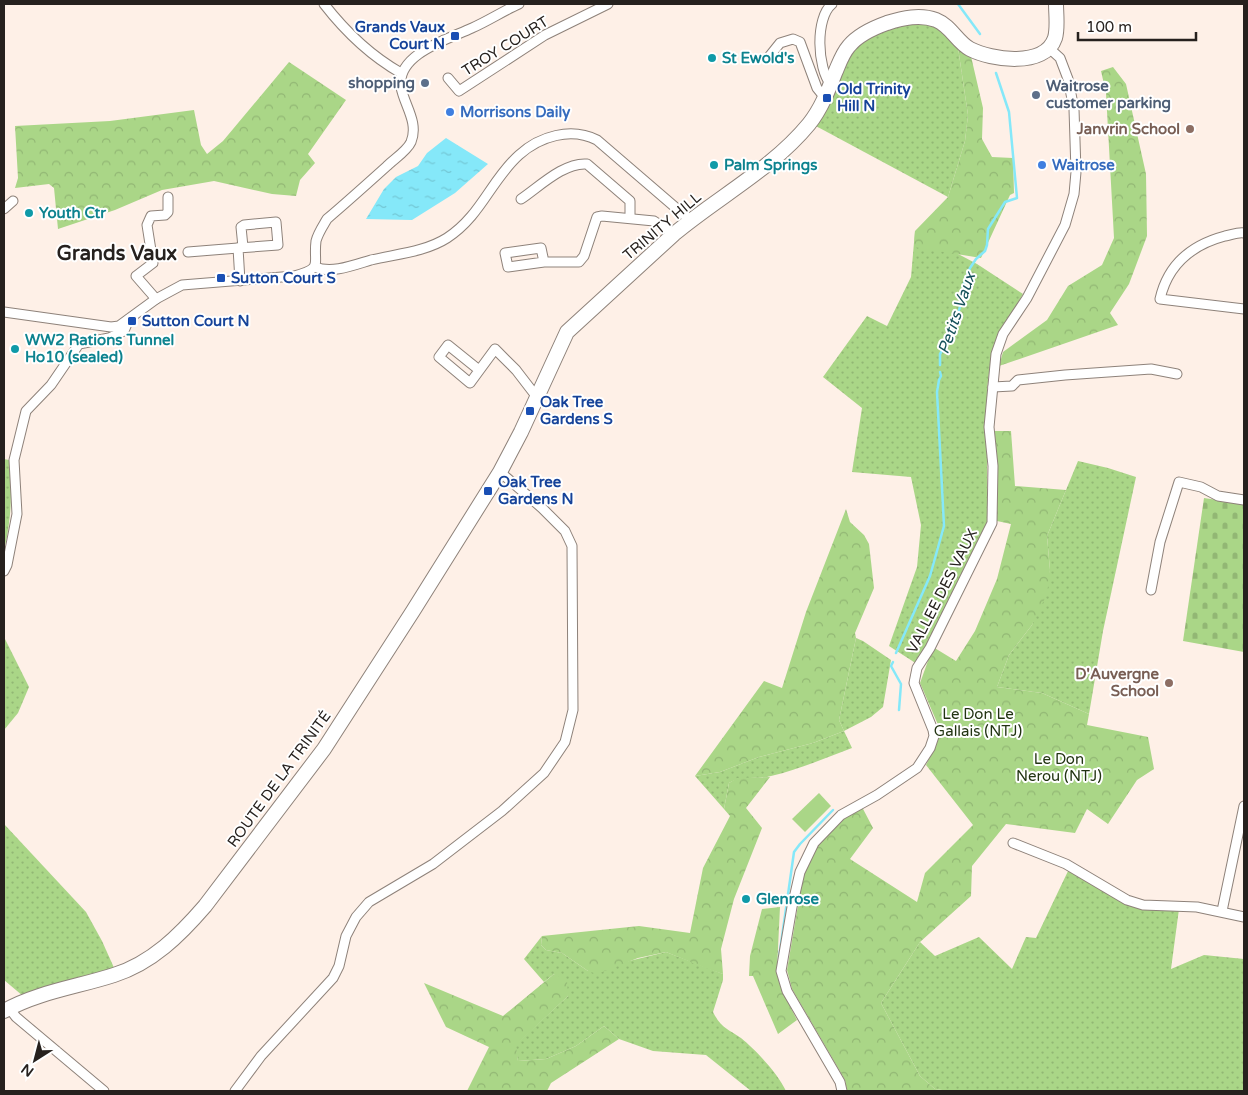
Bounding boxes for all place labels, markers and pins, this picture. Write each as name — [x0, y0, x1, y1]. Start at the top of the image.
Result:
place label: Grands Vaux Court N — [355, 18, 445, 53]
marker: Grands Vaux Court N — [449, 30, 461, 42]
place label: St Ewold's — [722, 49, 795, 67]
marker: St Ewold's — [706, 52, 718, 64]
place label: shopping — [348, 74, 415, 93]
marker: shopping — [419, 77, 431, 89]
place label: Waitrose customer parking — [1046, 77, 1171, 113]
place label: Old Trinity Hill N — [837, 80, 910, 115]
marker: Waitrose customer parking — [1030, 89, 1042, 101]
marker: Old Trinity Hill N — [821, 92, 833, 104]
place label: Morrisons Daily — [460, 103, 570, 122]
marker: Morrisons Daily — [444, 106, 456, 118]
place label: Janvrin School — [1076, 120, 1180, 138]
marker: Janvrin School — [1184, 123, 1196, 135]
place label: Palm Springs — [724, 156, 817, 175]
place label: Waitrose — [1052, 156, 1115, 174]
marker: Palm Springs — [708, 159, 720, 171]
marker: Waitrose — [1036, 159, 1048, 171]
place label: Youth Ctr — [39, 204, 106, 222]
marker: Youth Ctr — [23, 207, 35, 219]
place label: Sutton Court S — [231, 269, 336, 287]
marker: Sutton Court S — [215, 272, 227, 284]
place label: Sutton Court N — [142, 312, 250, 330]
marker: Sutton Court N — [126, 315, 138, 327]
place label: WW2 Rations Tunnel Ho10 (sealed) — [25, 331, 174, 366]
marker: WW2 Rations Tunnel Ho10 (sealed) — [9, 343, 21, 355]
place label: Oak Tree Gardens S — [540, 393, 613, 428]
marker: Oak Tree Gardens S — [524, 405, 536, 417]
place label: Oak Tree Gardens N — [498, 473, 574, 508]
marker: Oak Tree Gardens N — [482, 485, 494, 497]
place label: D'Auvergne School — [1075, 665, 1160, 700]
marker: D'Auvergne School — [1163, 677, 1175, 689]
place label: Glenrose — [756, 890, 820, 908]
marker: Glenrose — [740, 893, 752, 905]

